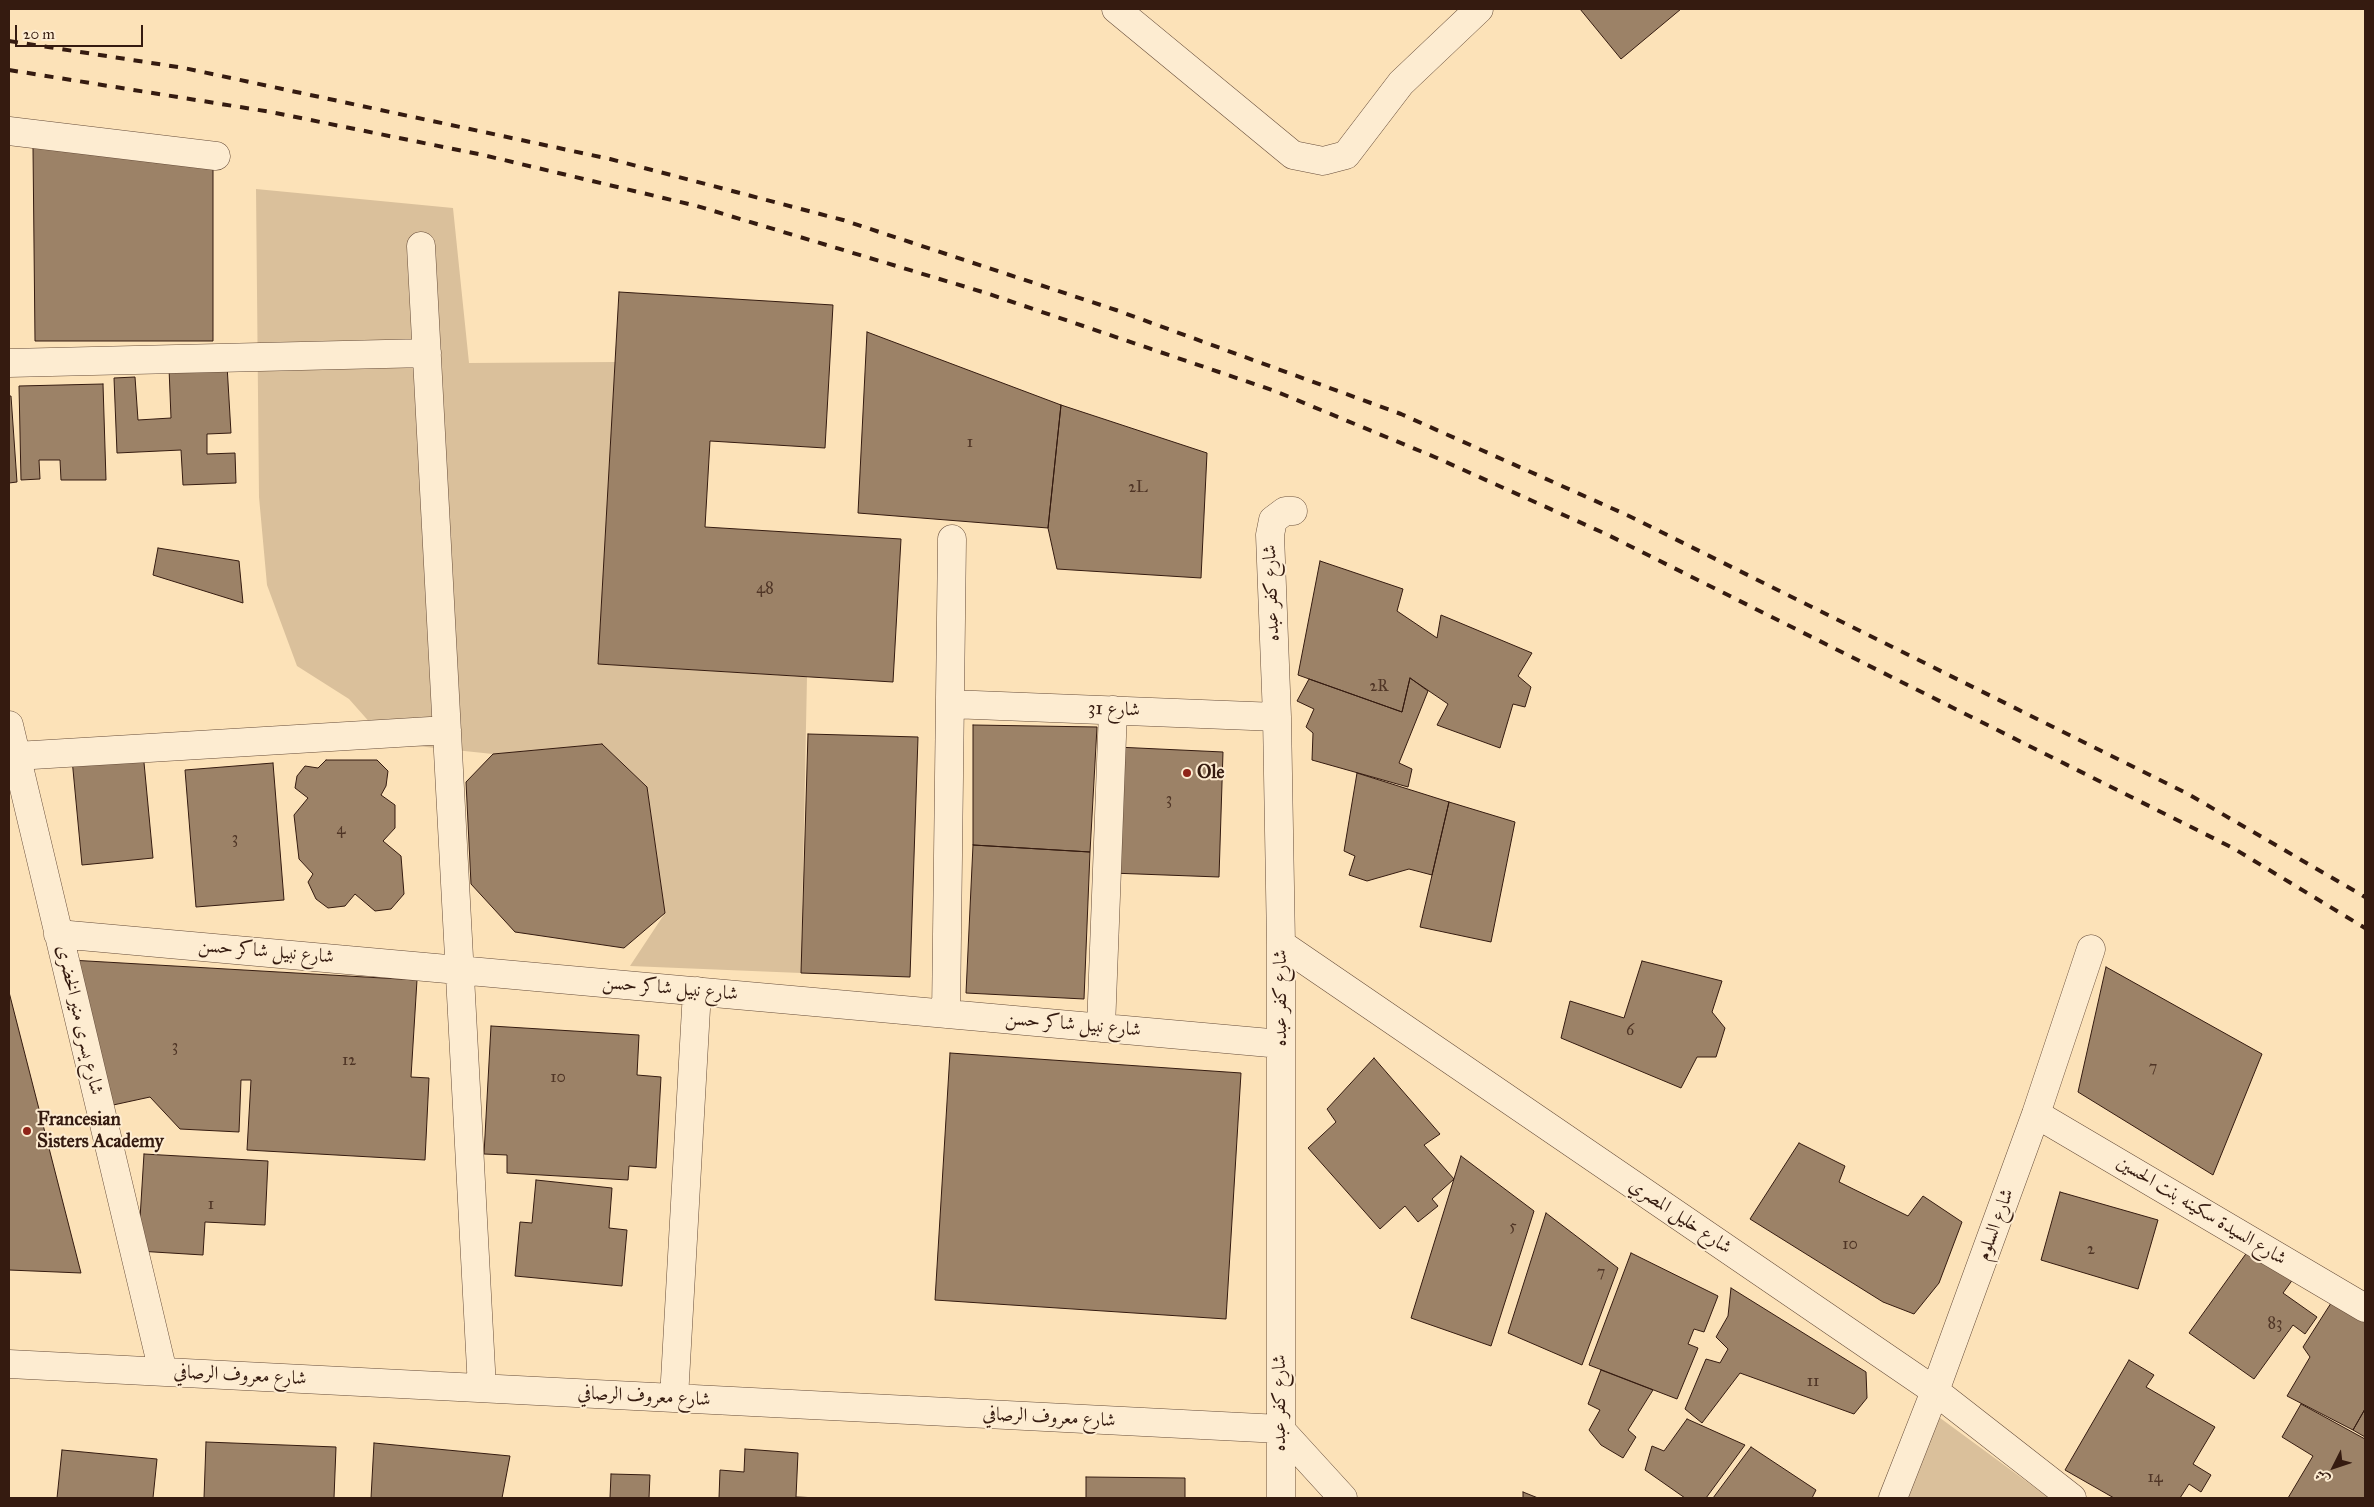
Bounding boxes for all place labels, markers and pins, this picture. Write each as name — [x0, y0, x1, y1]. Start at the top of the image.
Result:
place label: Ole — [1197, 762, 1224, 784]
marker: Ole — [1181, 767, 1193, 779]
place label: Francesian Sisters Academy — [37, 1109, 164, 1153]
marker: Francesian Sisters Academy — [21, 1125, 33, 1137]

